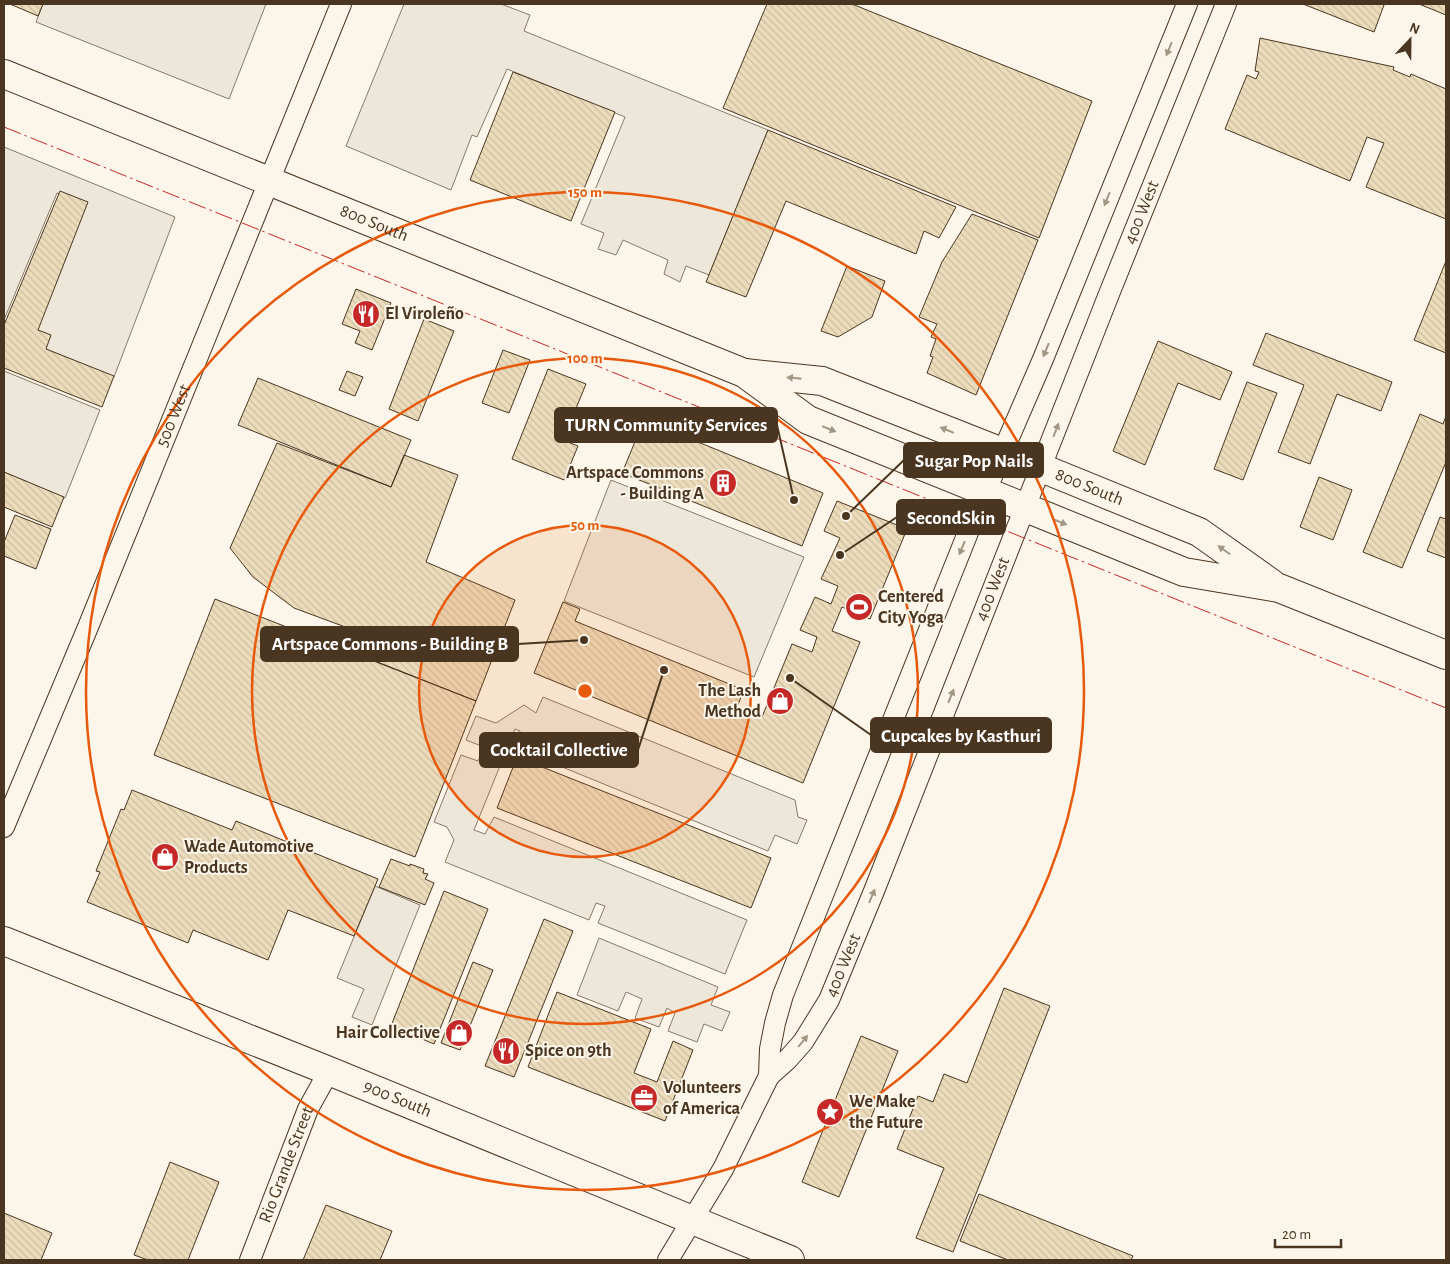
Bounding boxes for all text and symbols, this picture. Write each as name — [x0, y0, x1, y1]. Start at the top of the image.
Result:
north arrow — [1385, 15, 1435, 65]
text: N — [1407, 21, 1422, 37]
one-way arrow — [1164, 42, 1172, 56]
street label: 400 West — [1121, 178, 1163, 247]
text: 150 m — [568, 185, 602, 200]
one-way arrow — [1103, 192, 1111, 207]
street label: 800 South — [337, 202, 411, 245]
restaurant icon: El Viroleño — [351, 299, 381, 329]
place label: El Viroleño — [385, 305, 464, 323]
one-way arrow — [1042, 343, 1050, 358]
text: 100 m — [567, 351, 603, 366]
one-way arrow — [786, 374, 802, 382]
street label: 500 West — [153, 382, 195, 449]
callout: TURN Community Services — [555, 408, 777, 442]
text: TURN Community Services — [565, 416, 767, 435]
one-way arrow — [1053, 423, 1060, 438]
one-way arrow — [821, 425, 836, 433]
one-way arrow — [940, 426, 954, 434]
callout: Sugar Pop Nails — [904, 443, 1043, 477]
text: Sugar Pop Nails — [915, 452, 1033, 471]
place label: Artspace Commons - Building A — [566, 464, 704, 503]
street label: 800 South — [1052, 466, 1126, 509]
building icon: Artspace Commons - Building A — [708, 468, 738, 498]
callout: SecondSkin — [897, 500, 1005, 534]
text: SecondSkin — [907, 509, 995, 528]
text: 50 m — [571, 518, 599, 533]
one-way arrow — [1053, 518, 1068, 526]
one-way arrow — [958, 541, 966, 556]
one-way arrow — [1217, 545, 1231, 555]
street label: 400 West — [972, 554, 1014, 623]
place label: Centered City Yoga — [878, 588, 944, 627]
sports icon: Centered City Yoga — [844, 592, 874, 622]
callout: Artspace Commons - Building B — [261, 627, 518, 661]
text: Artspace Commons - Building B — [272, 635, 508, 654]
centre of rings — [576, 682, 594, 700]
place label: The Lash Method — [698, 682, 762, 721]
shop icon: The Lash Method — [765, 686, 795, 716]
one-way arrow — [948, 688, 956, 703]
callout: Cupcakes by Kasthuri — [871, 718, 1051, 752]
text: Cupcakes by Kasthuri — [881, 727, 1041, 746]
callout: Cocktail Collective — [480, 733, 638, 767]
text: Cocktail Collective — [490, 741, 628, 760]
place label: Wade Automotive Products — [184, 838, 314, 877]
shop icon: Wade Automotive Products — [150, 842, 180, 872]
one-way arrow — [869, 888, 877, 903]
street label: 400 West — [822, 931, 864, 1000]
shop icon: Hair Collective — [444, 1018, 474, 1048]
place label: Hair Collective — [336, 1024, 440, 1042]
one-way arrow — [797, 1035, 808, 1048]
restaurant icon: Spice on 9th — [491, 1036, 521, 1066]
place label: Spice on 9th — [525, 1042, 612, 1060]
street label: 900 South — [361, 1077, 434, 1121]
place label: Volunteers of America — [663, 1079, 741, 1118]
office icon: Volunteers of America — [629, 1083, 659, 1113]
place label: We Make the Future — [849, 1093, 923, 1132]
place icon: We Make the Future — [815, 1097, 845, 1127]
street label: Rio Grande Street — [256, 1104, 317, 1225]
scale bar — [1275, 1216, 1341, 1248]
text: 20 m — [1282, 1227, 1311, 1242]

